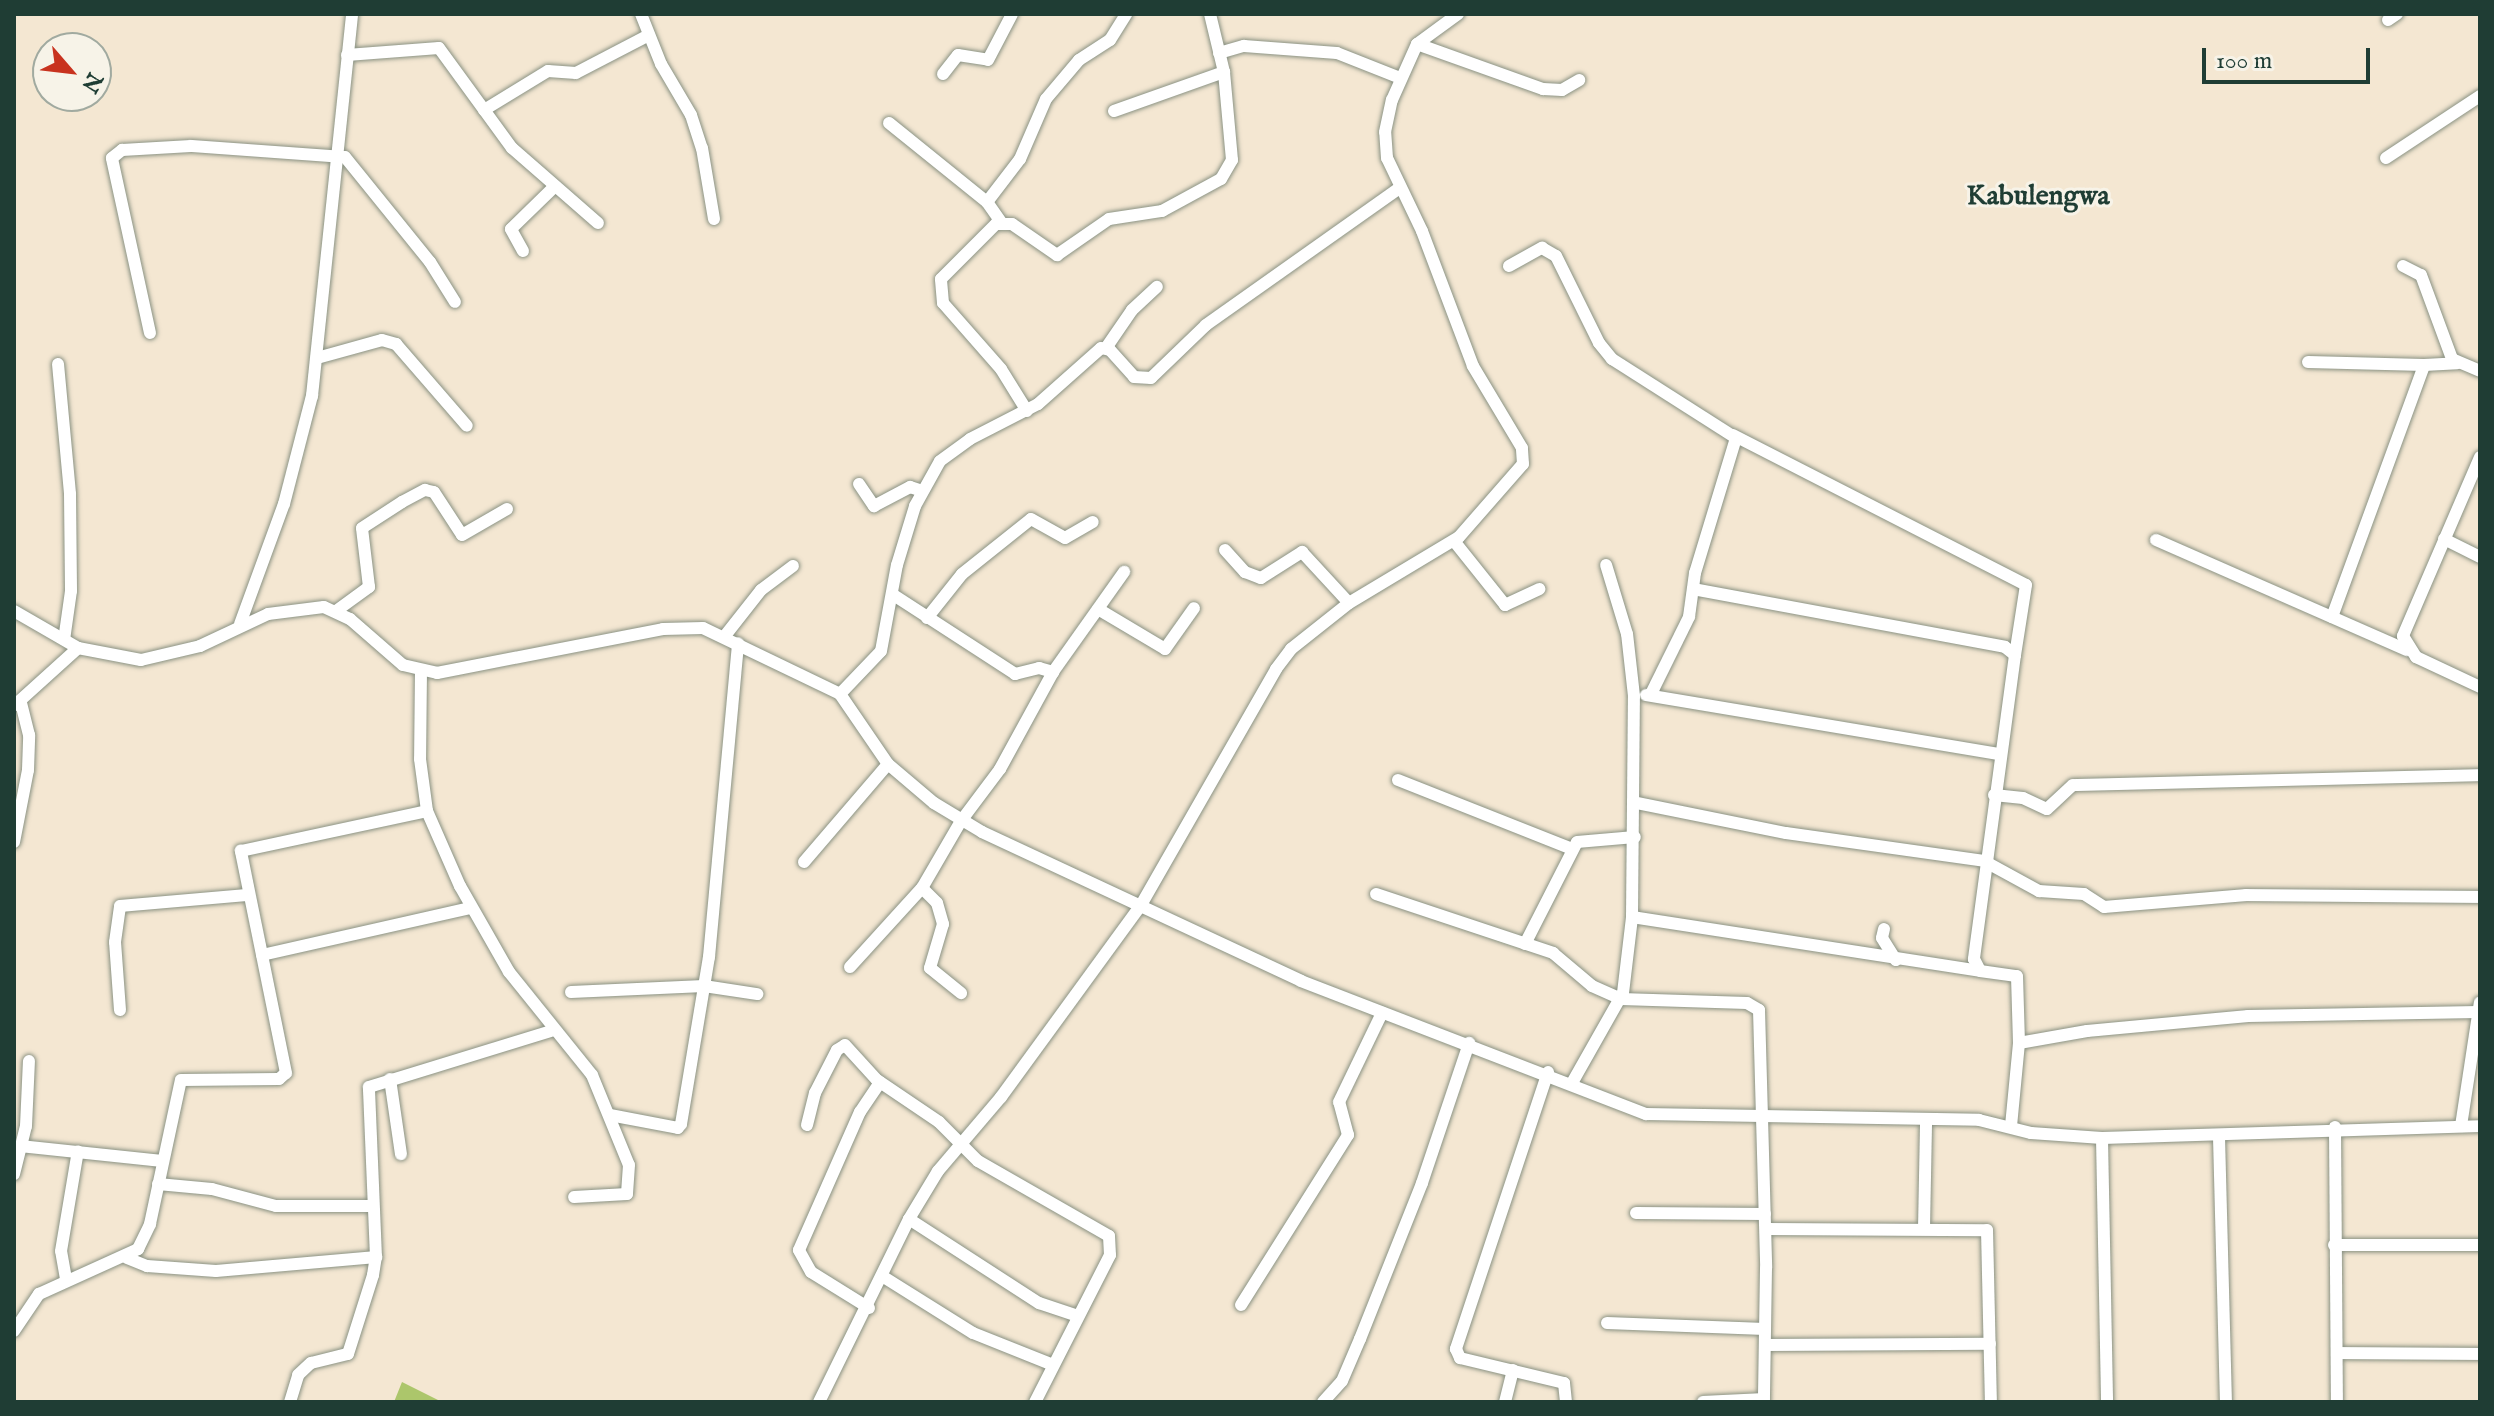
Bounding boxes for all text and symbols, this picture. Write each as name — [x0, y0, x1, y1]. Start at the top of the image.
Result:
north arrow — [32, 32, 112, 112]
scale bar — [2206, 32, 2374, 82]
text: 100 m — [2216, 46, 2272, 77]
text: N — [75, 67, 108, 97]
district label: Kabulengwa — [1966, 180, 2110, 214]

